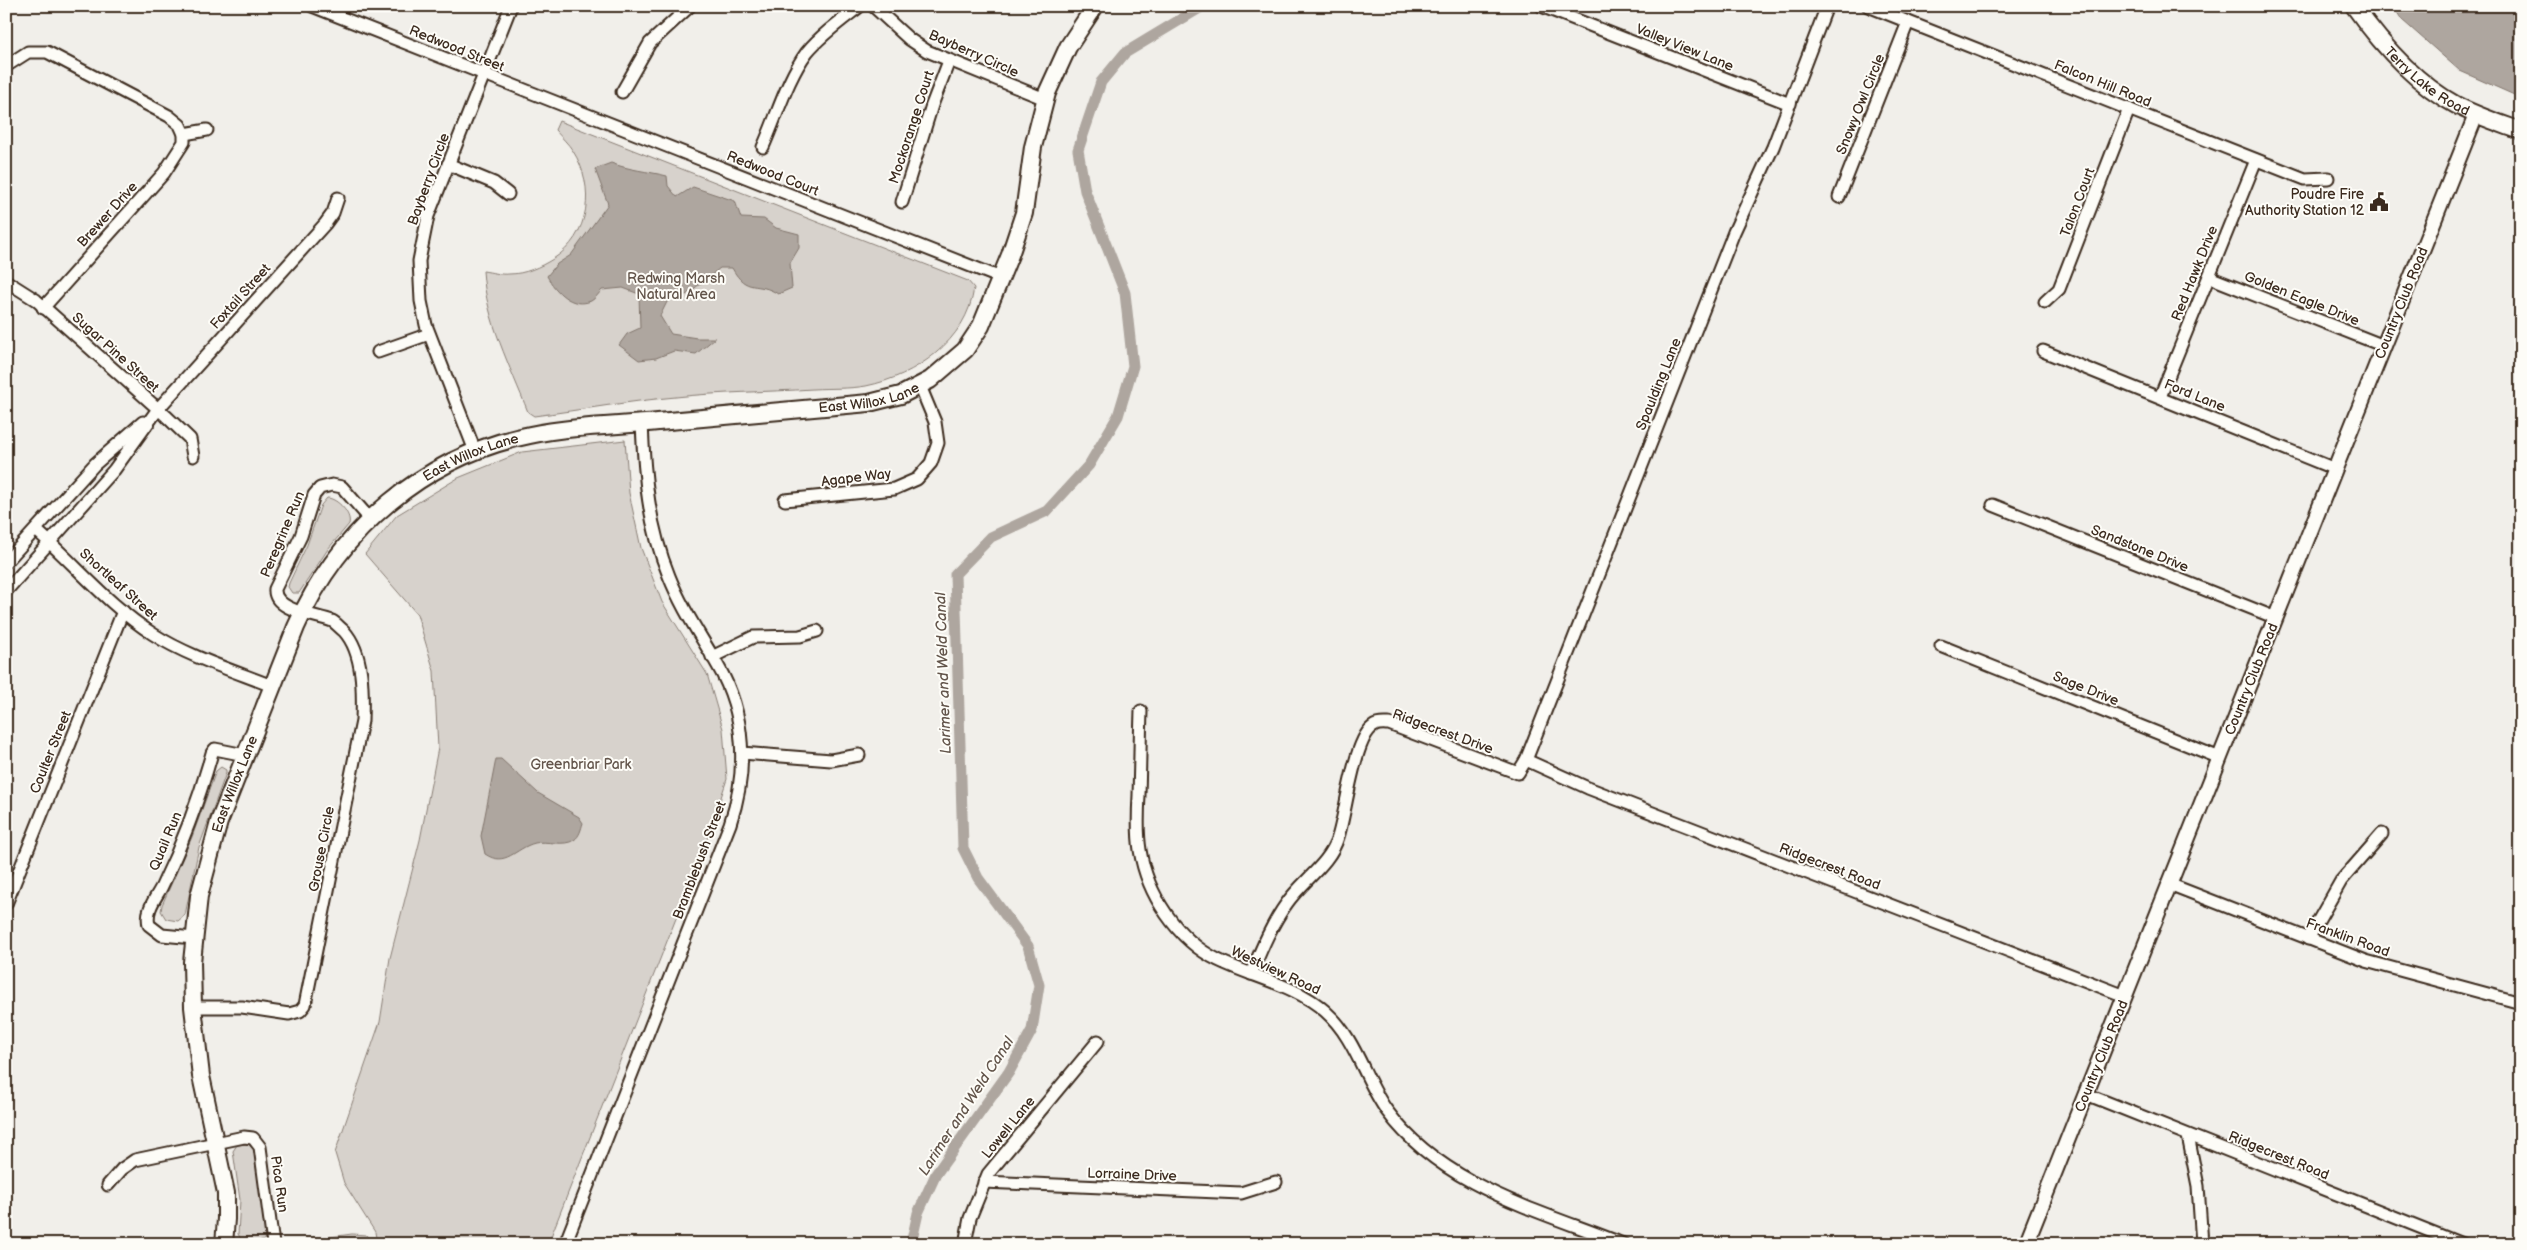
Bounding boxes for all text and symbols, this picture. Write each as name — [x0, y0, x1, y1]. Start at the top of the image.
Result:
street label: Valley View Lane — [1634, 20, 1736, 75]
street label: Redwood Street — [407, 22, 507, 76]
street label: Bayberry Circle — [926, 26, 1021, 81]
street label: Terry Lake Road — [2381, 43, 2472, 119]
street label: Snowy Owl Circle — [1833, 51, 1888, 157]
street label: Falcon Hill Road — [2052, 56, 2154, 111]
street label: Mockorange Court — [885, 68, 938, 186]
street label: Bayberry Circle — [404, 131, 453, 228]
street label: Redwood Court — [724, 147, 822, 200]
street label: Talon Court — [2057, 165, 2099, 239]
street label: Brewer Drive — [74, 178, 141, 250]
place label: Poudre Fire Authority Station 12 — [2245, 186, 2365, 219]
public building icon: Poudre Fire Authority Station 12 — [2368, 191, 2390, 213]
street label: Red Hawk Drive — [2168, 223, 2221, 323]
street label: Country Club Road — [2371, 245, 2432, 362]
street label: Foxtail Street — [207, 260, 275, 333]
street label: Golden Eagle Drive — [2242, 268, 2362, 329]
park label: Redwing Marsh Natural Area — [627, 270, 725, 303]
street label: Sugar Pine Street — [69, 309, 163, 396]
street label: Spaulding Lane — [1632, 336, 1685, 433]
street label: Ford Lane — [2162, 376, 2228, 415]
street label: East Willox Lane — [818, 379, 922, 416]
street label: East Willox Lane — [420, 430, 520, 485]
street label: Agape Way — [820, 465, 893, 490]
street label: Peregrine Run — [257, 489, 308, 580]
street label: Sandstone Drive — [2088, 521, 2191, 576]
street label: Shortleaf Street — [76, 545, 162, 624]
water label: Larimer and Weld Canal — [931, 591, 956, 754]
street label: Country Club Road — [2221, 621, 2282, 738]
street label: Sage Drive — [2050, 668, 2121, 709]
street label: Ridgecrest Drive — [1390, 705, 1496, 758]
street label: Coulter Street — [26, 708, 75, 796]
street label: East Willox Lane — [208, 733, 261, 835]
park label: Greenbriar Park — [531, 756, 632, 773]
street label: Bramblebush Street — [669, 798, 730, 922]
street label: Grouse Circle — [305, 805, 338, 893]
street label: Quail Run — [145, 809, 186, 873]
street label: Ridgecrest Road — [1777, 839, 1883, 894]
street label: Franklin Road — [2304, 914, 2392, 960]
street label: Westview Road — [1228, 942, 1323, 999]
street label: Country Club Road — [2071, 998, 2132, 1115]
water label: Larimer and Weld Canal — [914, 1033, 1019, 1179]
street label: Lowell Lane — [978, 1093, 1039, 1162]
street label: Ridgecrest Road — [2226, 1128, 2332, 1183]
street label: Pica Run — [267, 1155, 292, 1214]
street label: Lorraine Drive — [1087, 1164, 1177, 1185]

